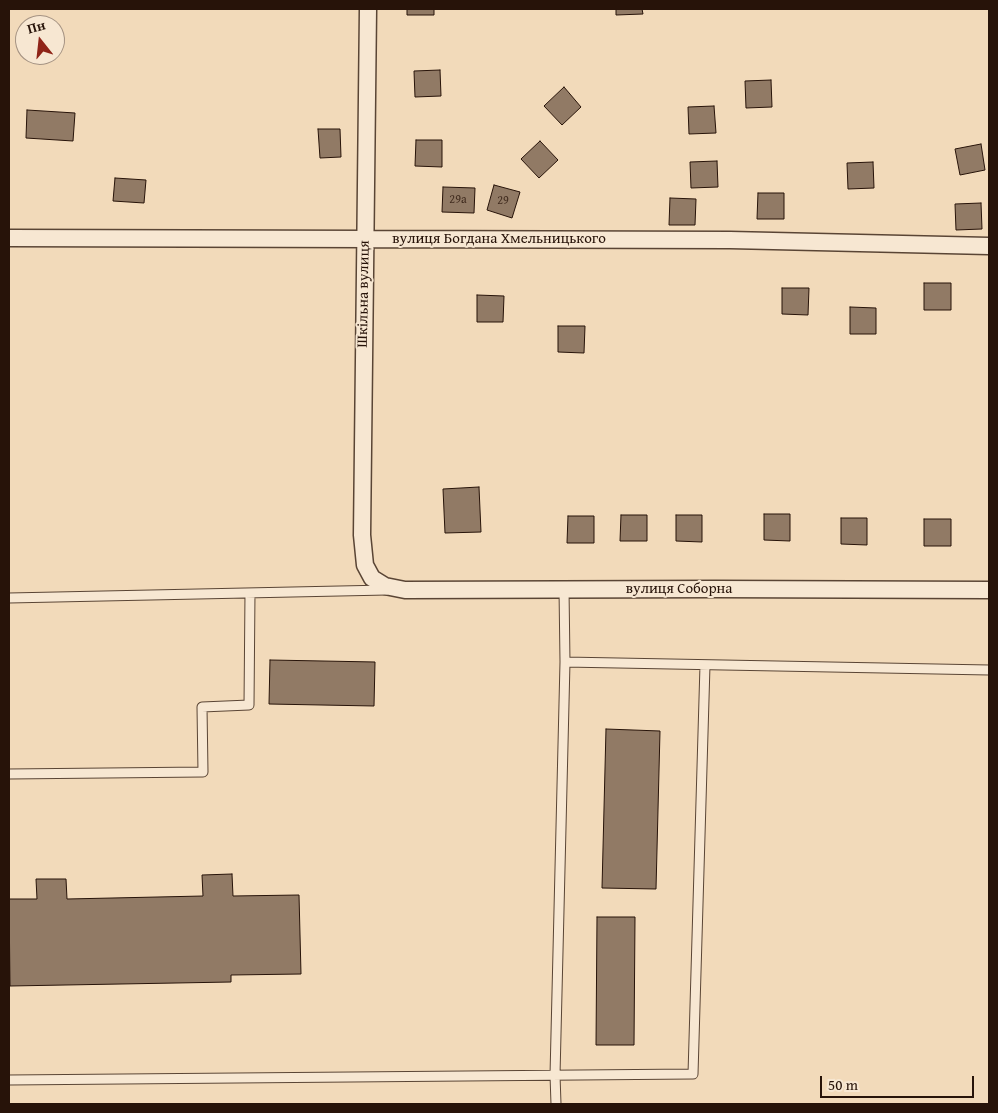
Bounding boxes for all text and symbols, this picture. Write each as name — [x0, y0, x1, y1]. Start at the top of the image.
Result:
text: Пн — [25, 14, 48, 39]
north arrow — [15, 15, 65, 65]
house number: 29а — [449, 193, 467, 207]
house number: 29 — [497, 194, 509, 208]
street label: вулиця Богдана Хмельницького — [392, 230, 606, 248]
street label: Шкільна вулиця — [354, 240, 374, 348]
street label: вулиця Соборна — [626, 580, 732, 598]
scale bar — [823, 1066, 977, 1098]
text: 50 m — [828, 1074, 858, 1095]

